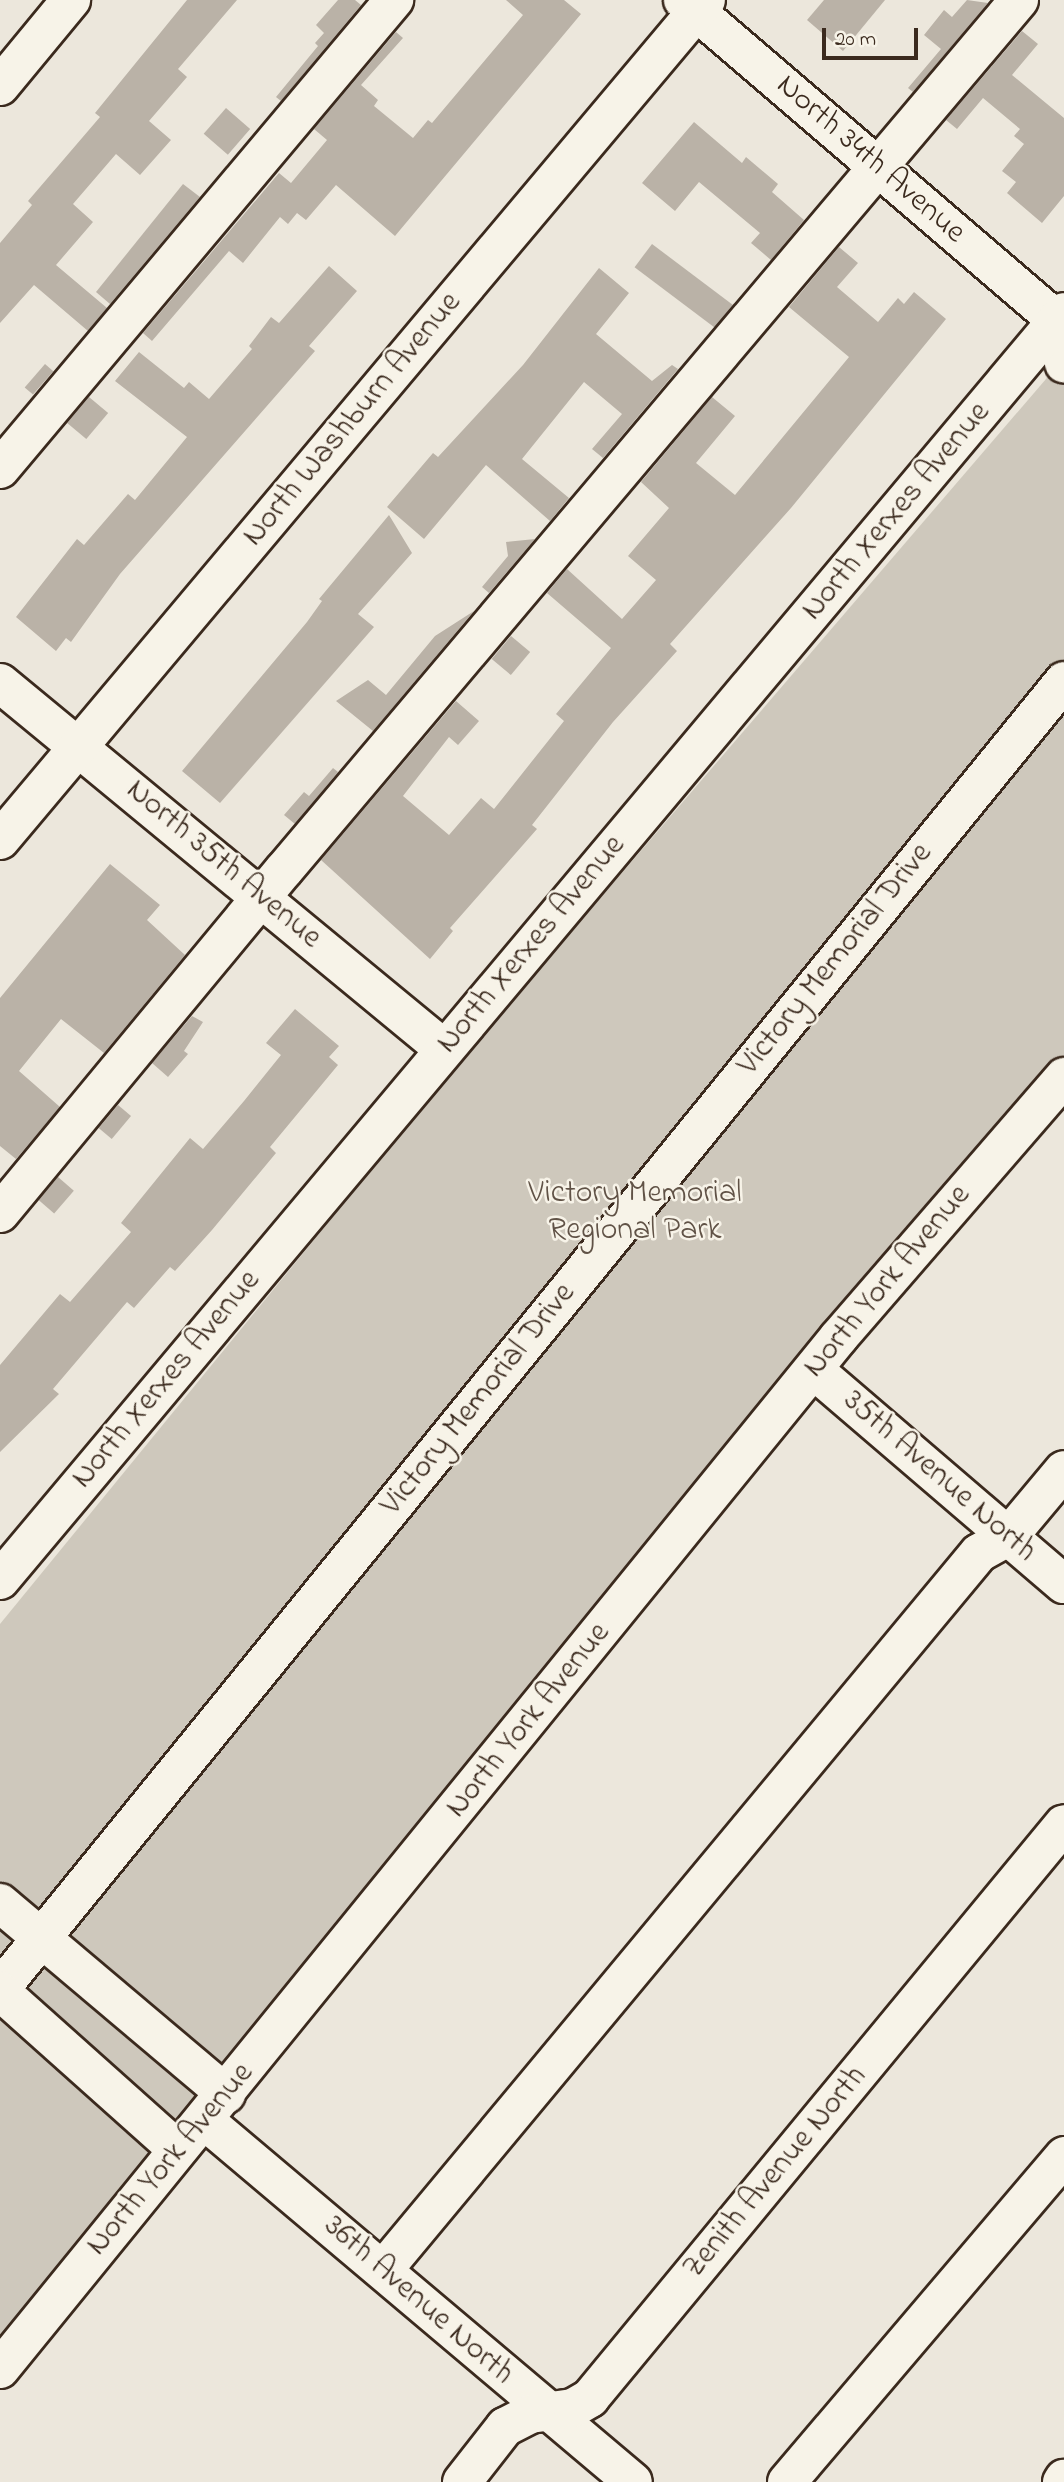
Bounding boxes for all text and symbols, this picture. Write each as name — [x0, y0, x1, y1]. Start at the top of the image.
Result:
scale bar — [826, 14, 922, 58]
text: 20 m — [835, 25, 876, 55]
street label: North 34th Avenue — [768, 67, 972, 253]
street label: North Washburn Avenue — [235, 285, 471, 555]
street label: North Xerxes Avenue — [794, 395, 1000, 629]
street label: North 35th Avenue — [117, 772, 329, 958]
street label: North Xerxes Avenue — [429, 828, 635, 1062]
street label: Victory Memorial Drive — [730, 836, 942, 1084]
park label: Victory Memorial Regional Park — [528, 1176, 742, 1251]
street label: North York Avenue — [796, 1178, 980, 1386]
street label: North Xerxes Avenue — [64, 1263, 270, 1497]
street label: Victory Memorial Drive — [373, 1276, 585, 1524]
street label: 35th Avenue North — [835, 1383, 1043, 1571]
street label: North York Avenue — [439, 1616, 619, 1826]
street label: North York Avenue — [79, 2056, 263, 2264]
street label: Zenith Avenue North — [676, 2059, 876, 2287]
street label: 36th Avenue North — [315, 2208, 521, 2394]

